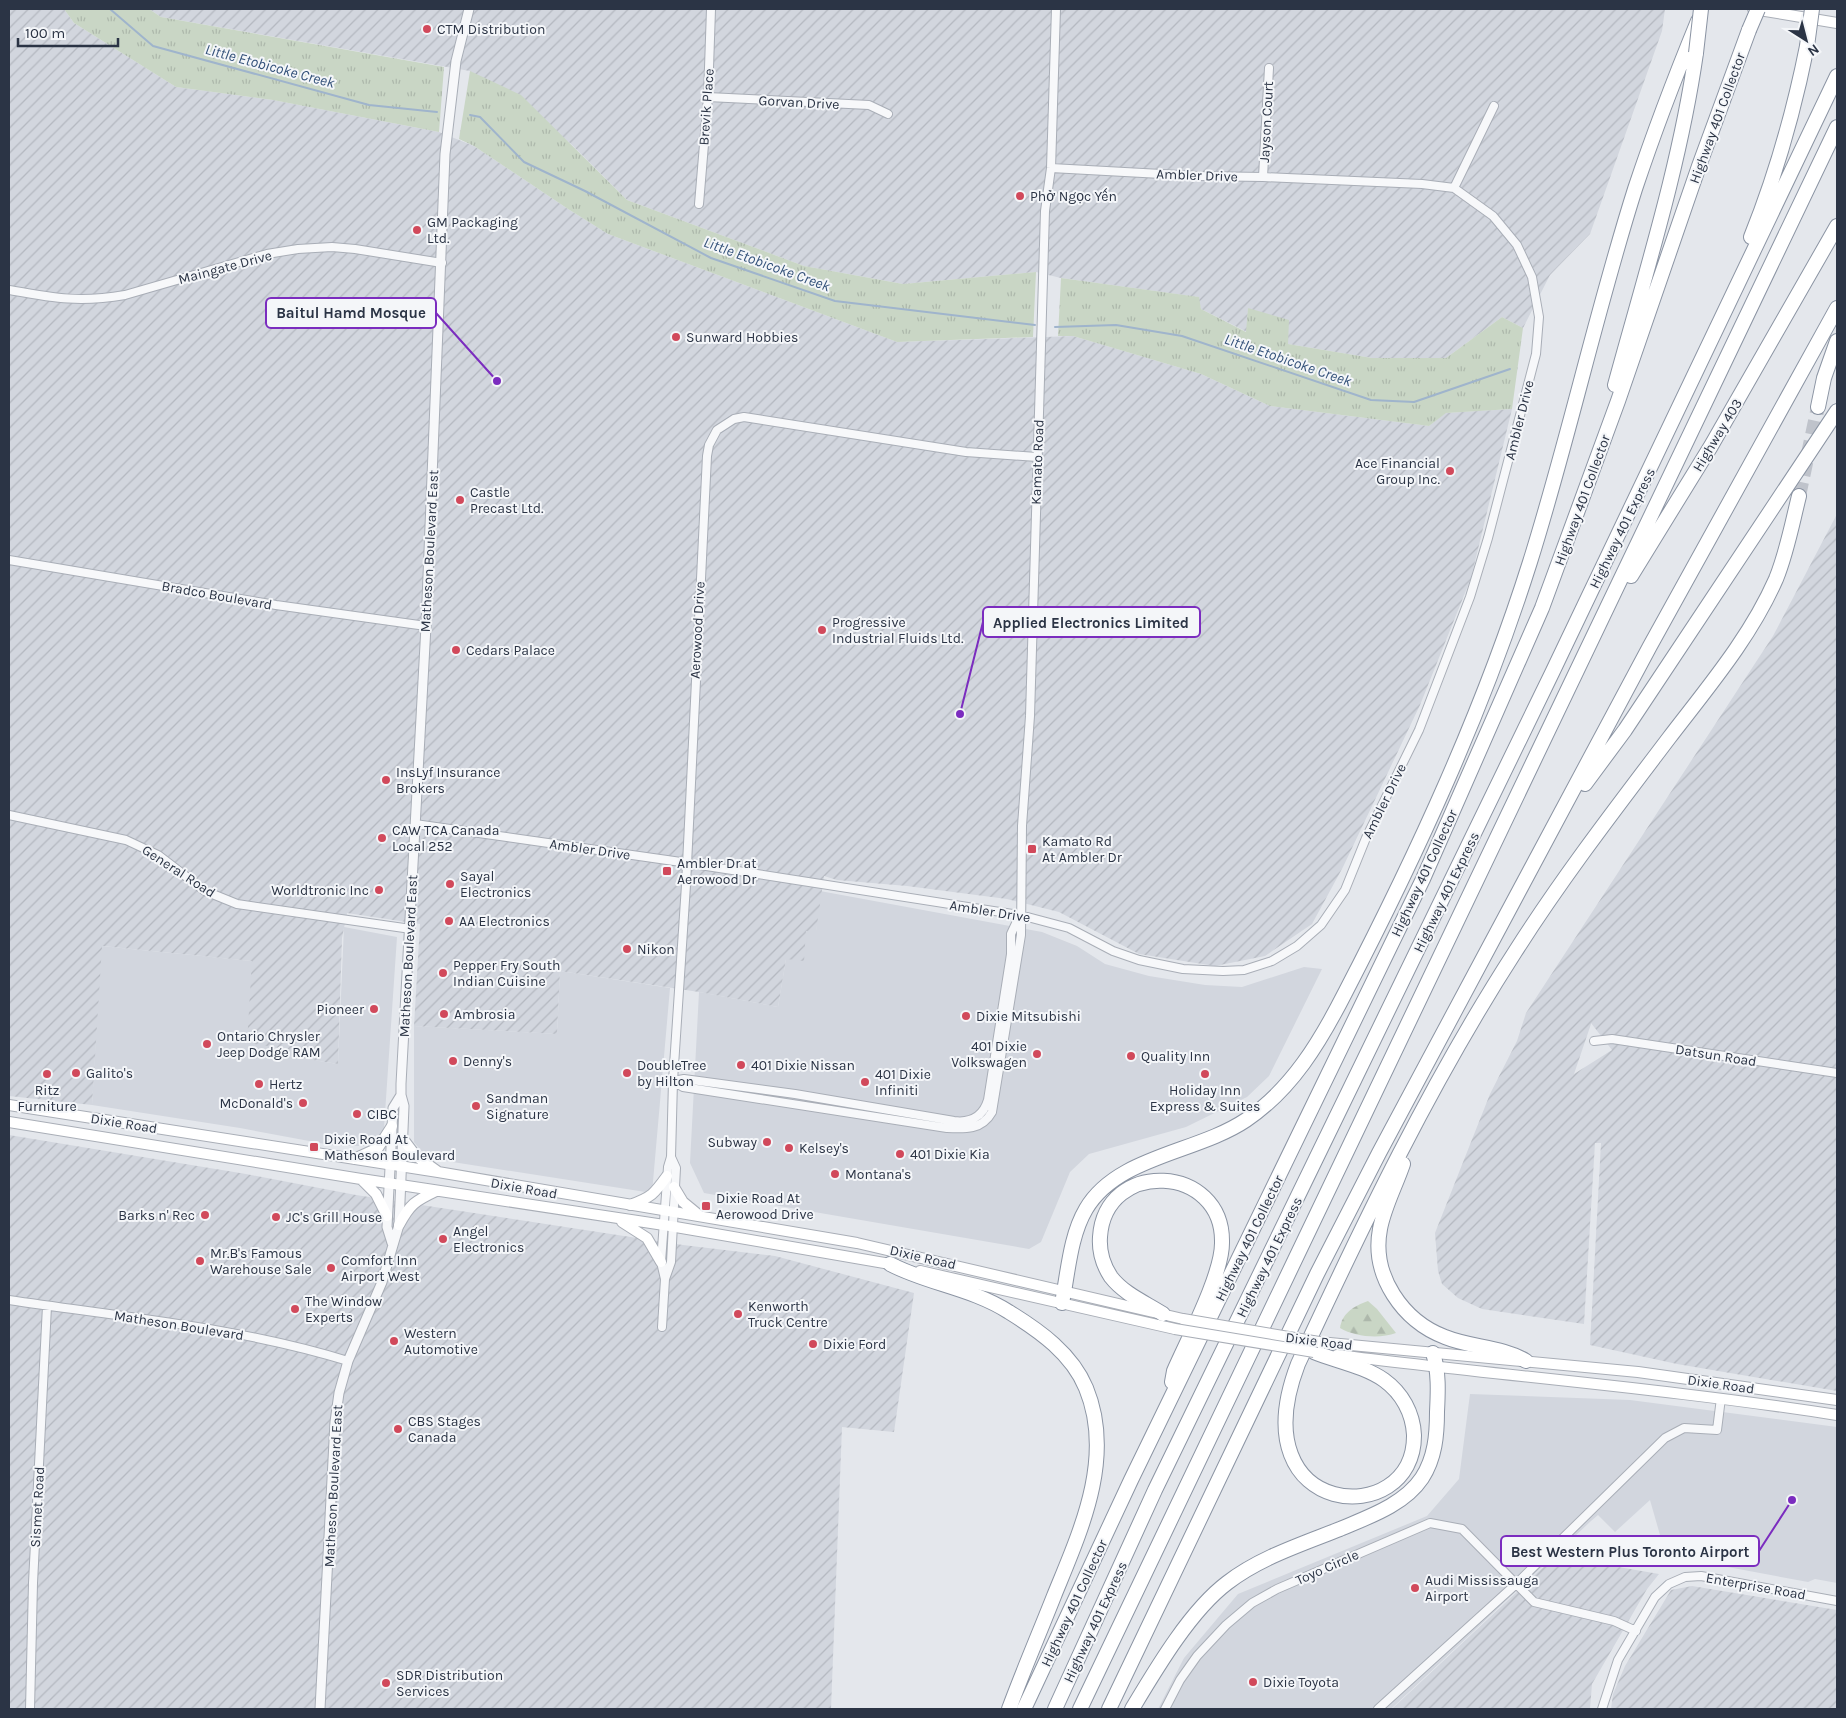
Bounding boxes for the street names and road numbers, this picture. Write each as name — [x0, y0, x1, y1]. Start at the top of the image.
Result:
street label: Highway 401 Collector — [1686, 49, 1749, 186]
street label: Brevik Place — [695, 68, 718, 146]
street label: Jayson Court — [1256, 81, 1277, 163]
street label: Gorvan Drive — [758, 92, 840, 113]
street label: Ambler Drive — [1156, 166, 1238, 185]
street label: Maingate Drive — [176, 247, 274, 288]
street label: Ambler Drive — [1501, 378, 1538, 462]
street label: Highway 403 — [1689, 396, 1746, 475]
street label: Kamato Road — [1028, 419, 1047, 505]
street label: Highway 401 Collector — [1551, 431, 1614, 568]
street label: Highway 401 Express — [1586, 465, 1659, 591]
street label: Matheson Boulevard East — [417, 469, 442, 633]
street label: Bradco Boulevard — [160, 577, 274, 614]
street label: Aerowood Drive — [686, 581, 709, 679]
street label: Ambler Drive — [1359, 761, 1410, 842]
street label: Highway 401 Collector — [1388, 806, 1462, 939]
street label: Highway 401 Express — [1410, 829, 1483, 955]
street label: Ambler Drive — [548, 835, 632, 864]
street label: General Road — [139, 841, 219, 901]
street label: Matheson Boulevard East — [396, 874, 421, 1038]
street label: Ambler Drive — [948, 897, 1032, 926]
street label: Datsun Road — [1674, 1041, 1758, 1070]
street label: Dixie Road — [89, 1110, 159, 1137]
street label: Highway 401 Collector — [1212, 1172, 1288, 1304]
street label: Dixie Road — [489, 1174, 559, 1203]
street label: Highway 401 Express — [1233, 1194, 1306, 1320]
street label: Dixie Road — [888, 1242, 958, 1273]
street label: Matheson Boulevard — [113, 1307, 245, 1344]
street label: Dixie Road — [1284, 1329, 1353, 1354]
street label: Dixie Road — [1686, 1371, 1756, 1398]
street label: Matheson Boulevard East — [321, 1404, 346, 1568]
street label: Sismet Road — [27, 1466, 48, 1548]
street label: Highway 401 Collector — [1038, 1536, 1112, 1669]
street label: Toyo Circle — [1293, 1546, 1361, 1589]
street label: Highway 401 Express — [1060, 1559, 1131, 1686]
street label: Enterprise Road — [1705, 1569, 1807, 1604]

